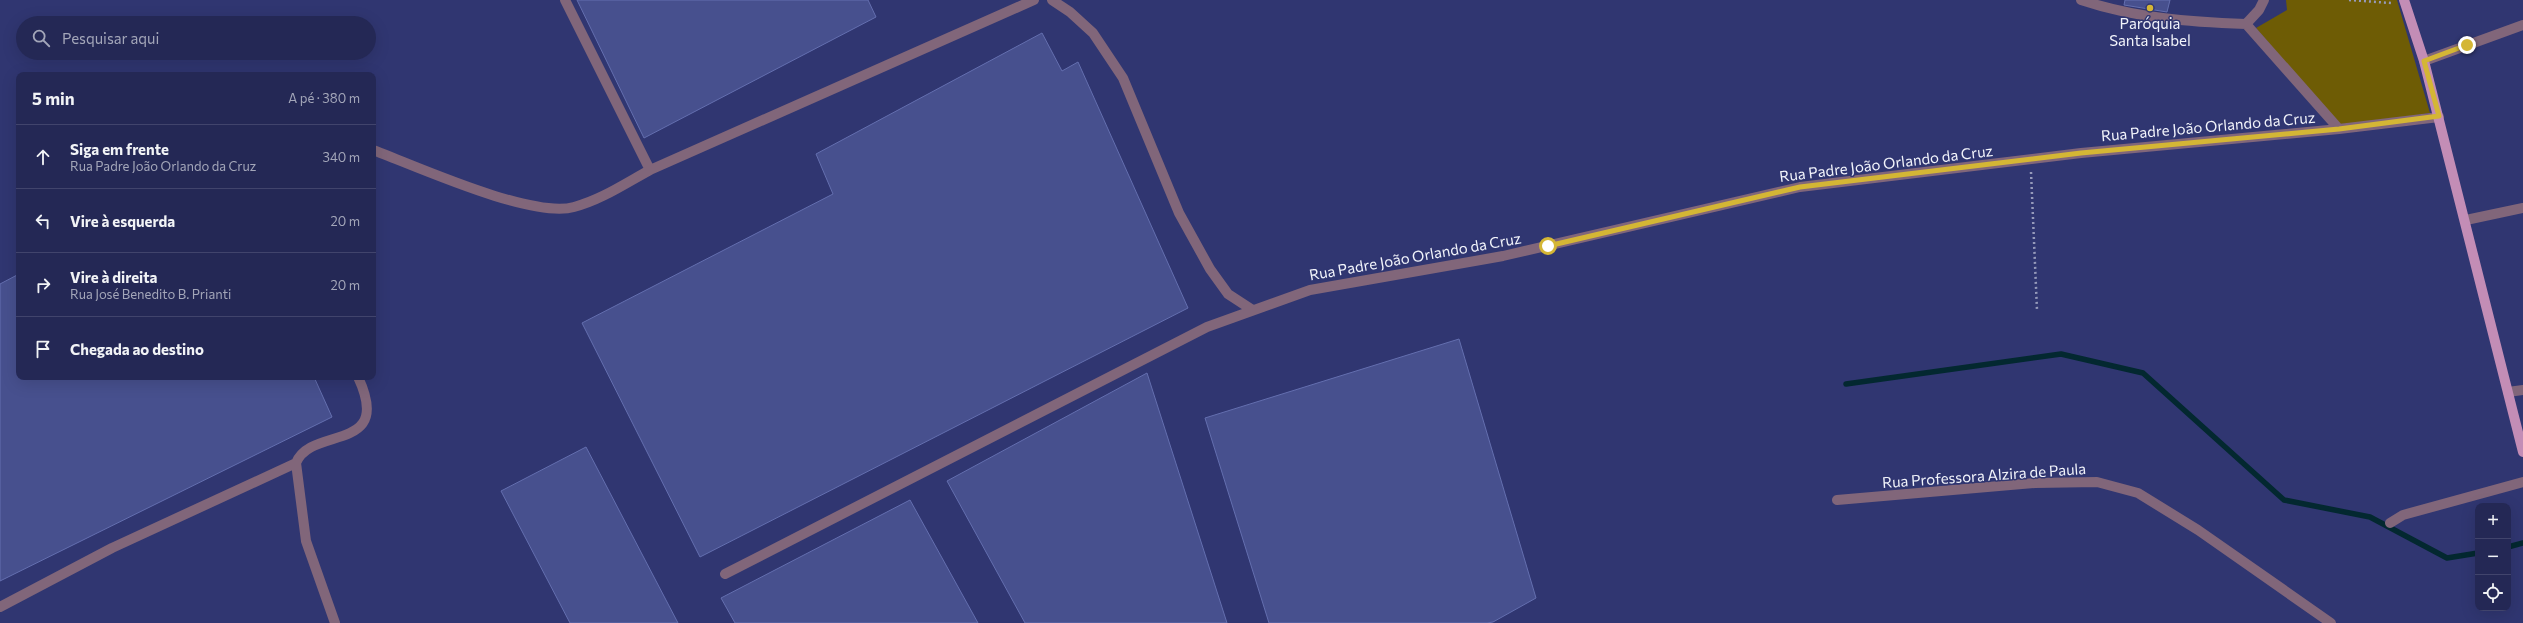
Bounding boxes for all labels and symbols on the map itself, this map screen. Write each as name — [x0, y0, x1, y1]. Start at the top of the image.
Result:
marker: Paróquia Santa Isabel — [2145, 3, 2155, 13]
place label: Paróquia Santa Isabel — [2109, 14, 2191, 49]
route end — [2458, 36, 2476, 54]
street label: Rua Padre João Orlando da Cruz — [2100, 108, 2316, 144]
street label: Rua Padre João Orlando da Cruz — [1778, 141, 1994, 185]
street label: Rua Padre João Orlando da Cruz — [1308, 228, 1522, 284]
route start — [1539, 237, 1557, 255]
street label: Rua Professora Alzira de Paula — [1881, 459, 2087, 491]

